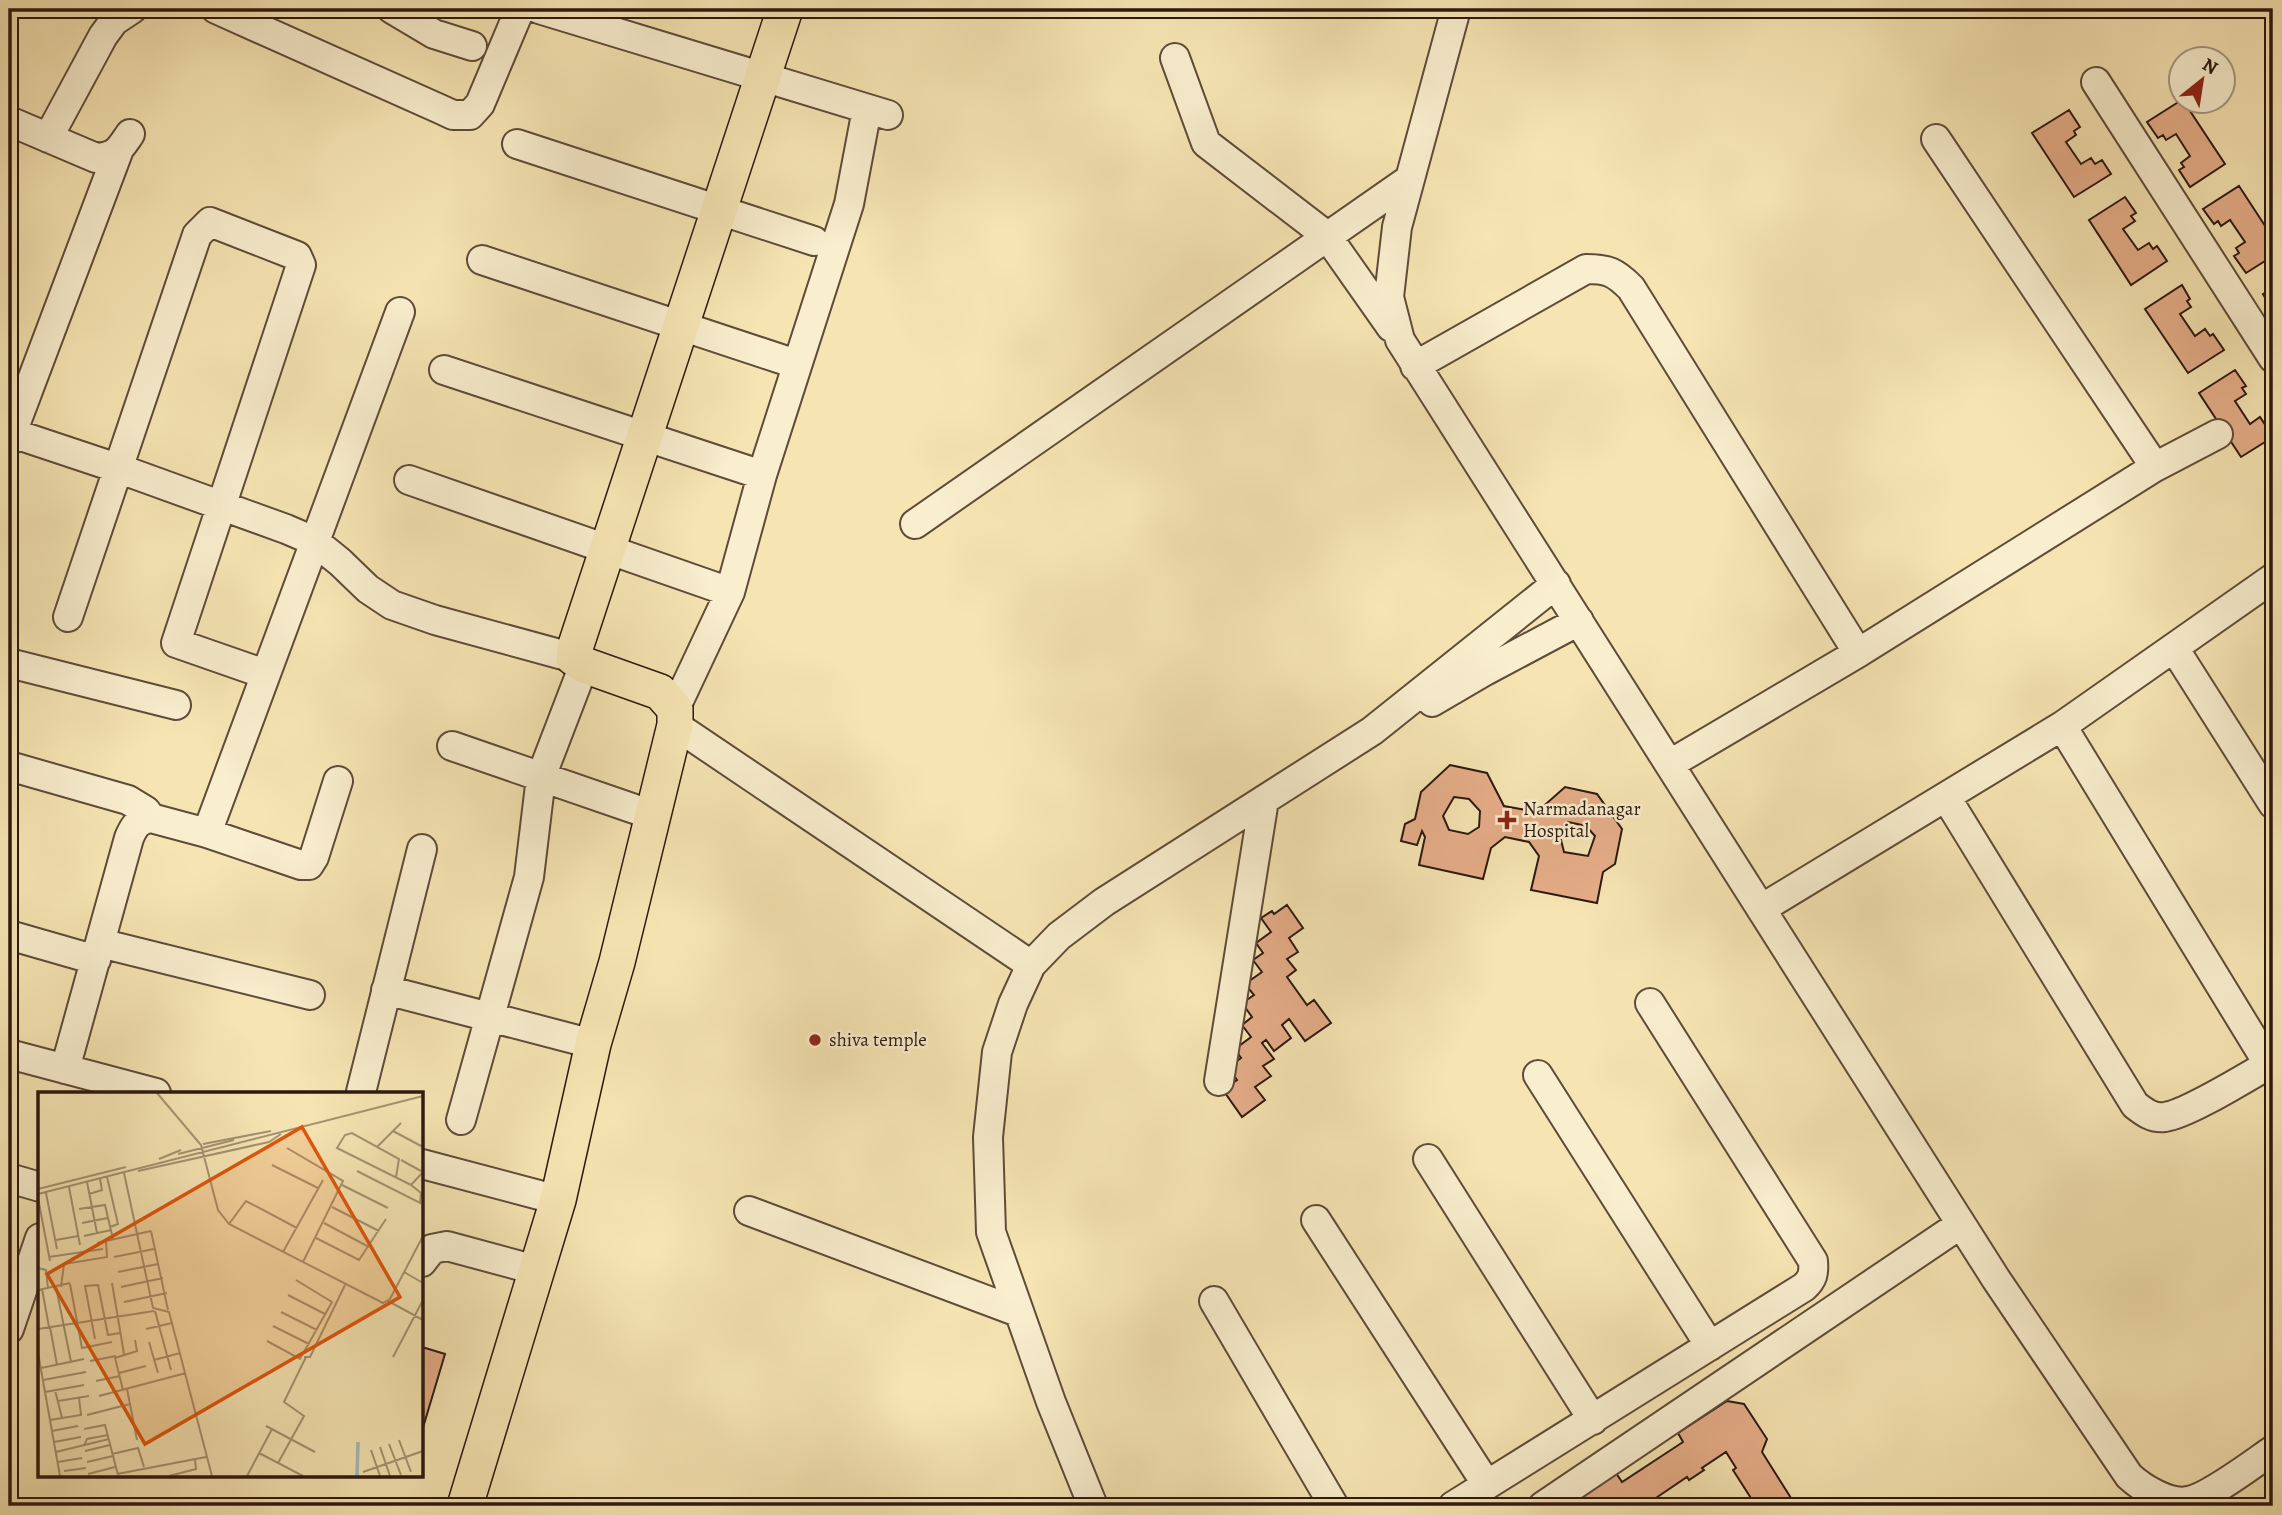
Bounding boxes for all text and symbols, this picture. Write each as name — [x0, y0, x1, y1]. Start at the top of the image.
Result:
north arrow — [2166, 46, 2236, 116]
text: N — [2198, 51, 2223, 81]
place label: Narmadanagar Hospital — [1523, 796, 1641, 844]
marker: Narmadanagar Hospital — [1497, 810, 1517, 830]
place label: shiva temple — [829, 1027, 927, 1053]
marker: shiva temple — [807, 1032, 823, 1048]
inset map — [38, 1092, 424, 1476]

